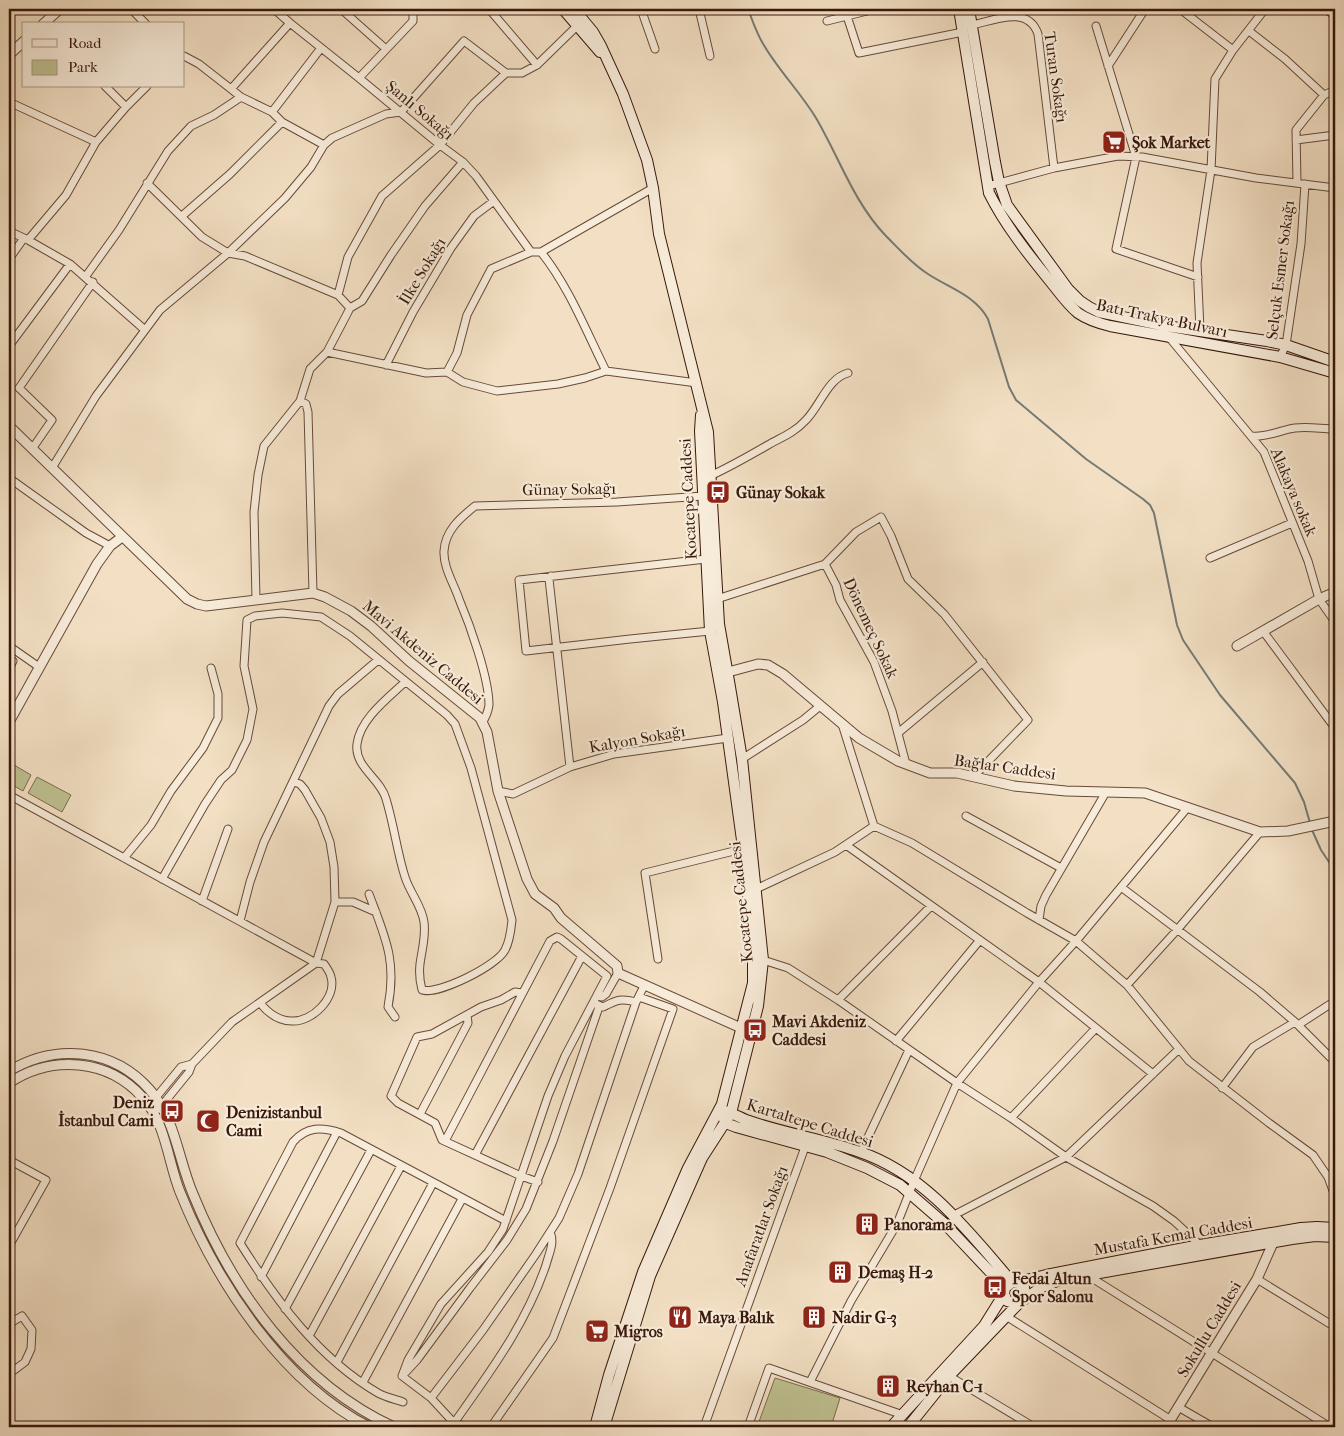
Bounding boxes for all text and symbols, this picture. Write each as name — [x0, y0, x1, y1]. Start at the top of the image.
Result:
legend — [22, 22, 185, 88]
street label: Turan Sokağı — [1040, 30, 1072, 124]
text: Road — [68, 34, 102, 52]
text: Park — [68, 58, 98, 76]
street label: Şanlı Sokağı — [382, 76, 458, 144]
supermarket icon: Şok Market — [1101, 129, 1127, 155]
place label: Şok Market — [1132, 133, 1211, 153]
street label: Selçuk Esmer Sokağı — [1262, 199, 1298, 341]
street label: İlke Sokağı — [395, 234, 450, 308]
street label: Batı Trakya Bulvarı — [1095, 295, 1229, 341]
street label: Kocatepe Caddesi — [675, 437, 701, 560]
street label: Alakaya sokak — [1266, 444, 1321, 540]
street label: Günay Sokağı — [522, 479, 616, 499]
bus stop icon: Günay Sokak — [705, 479, 731, 505]
place label: Günay Sokak — [736, 483, 826, 503]
street label: Dönemeç Sokak — [839, 575, 903, 682]
street label: Mavi Akdeniz Caddesi — [359, 596, 487, 708]
street label: Kalyon Sokağı — [587, 721, 687, 757]
street label: Bağlar Caddesi — [953, 750, 1057, 784]
street label: Kocatepe Caddesi — [725, 840, 757, 964]
place label: Mavi Akdeniz Caddesi — [771, 1012, 867, 1049]
bus stop icon: Mavi Akdeniz Caddesi — [742, 1017, 768, 1043]
place label: Deniz İstanbul Cami — [58, 1093, 155, 1130]
street label: Kartaltepe Caddesi — [744, 1095, 876, 1151]
bus stop icon: Deniz İstanbul Cami — [159, 1098, 185, 1124]
place label: Denizistanbul Cami — [226, 1103, 322, 1140]
mosque icon: Denizistanbul Cami — [195, 1108, 221, 1134]
street label: Anafaratlar Sokağı — [730, 1163, 792, 1290]
building icon: Panorama — [854, 1211, 880, 1237]
street label: Mustafa Kemal Caddesi — [1092, 1213, 1254, 1259]
place label: Panorama — [884, 1215, 954, 1234]
building icon: Demaş H-2 — [827, 1259, 853, 1285]
place label: Demaş H-2 — [858, 1263, 933, 1283]
place label: Fedai Altun Spor Salonu — [1011, 1269, 1094, 1307]
bus stop icon: Fedai Altun Spor Salonu — [982, 1274, 1008, 1300]
street label: Sokullu Caddesi — [1173, 1277, 1245, 1381]
restaurant icon: Maya Balık — [667, 1304, 693, 1330]
building icon: Nadir G-3 — [801, 1304, 827, 1330]
place label: Maya Balık — [697, 1308, 775, 1328]
place label: Nadir G-3 — [832, 1308, 897, 1328]
supermarket icon: Migros — [584, 1318, 610, 1344]
place label: Migros — [613, 1322, 663, 1342]
building icon: Reyhan C-1 — [875, 1373, 901, 1399]
place label: Reyhan C-1 — [906, 1377, 984, 1397]

